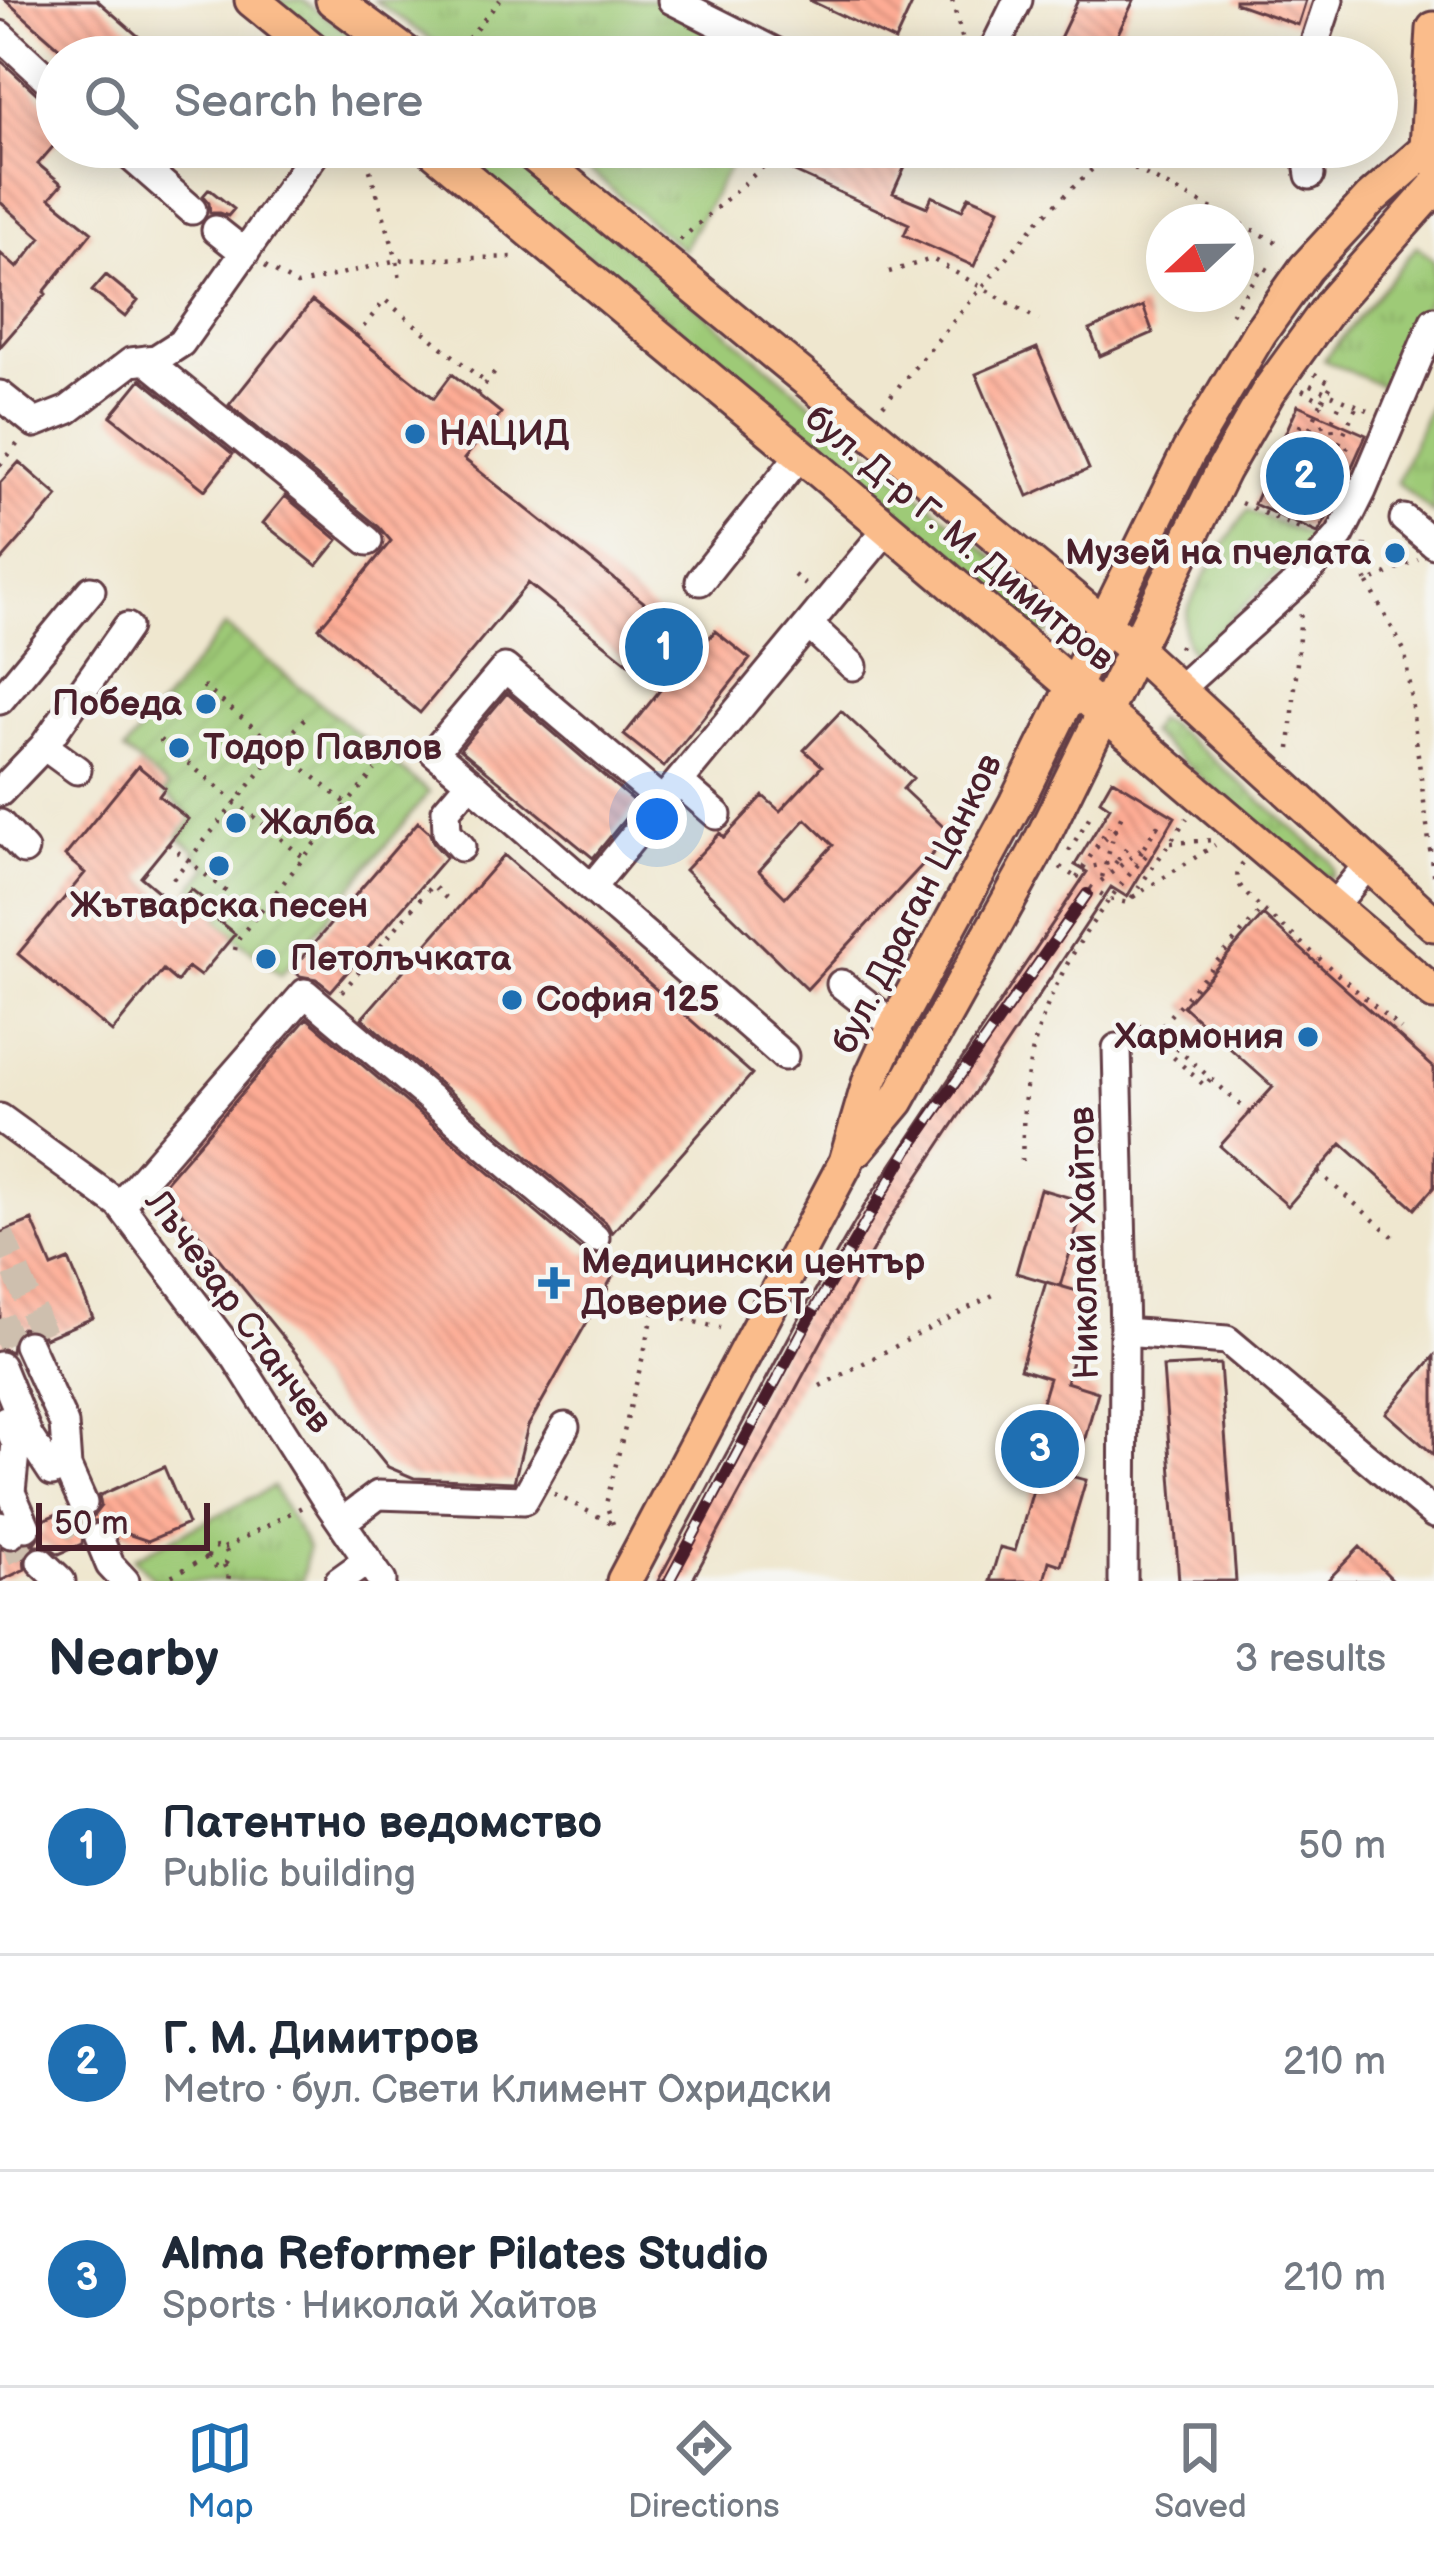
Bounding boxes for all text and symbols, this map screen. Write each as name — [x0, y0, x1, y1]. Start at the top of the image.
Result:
search box — [36, 36, 1398, 168]
icon: search — [78, 69, 144, 135]
text: Search here — [174, 75, 423, 130]
north arrow — [1146, 204, 1254, 312]
street label: бул. Д-р Г. М. Димитров — [796, 397, 1122, 681]
place label: НАЦИД — [439, 413, 569, 456]
marker: НАЦИД — [402, 421, 428, 447]
pin: 2 — [1266, 431, 1344, 521]
place label: Музей на пчелата — [1065, 532, 1372, 575]
marker: Музей на пчелата — [1382, 540, 1408, 566]
pin: 1 — [625, 602, 703, 692]
place label: Победа — [52, 683, 183, 726]
marker: Победа — [193, 691, 219, 717]
place label: Тодор Павлов — [203, 727, 442, 770]
marker: Тодор Павлов — [166, 735, 192, 761]
street label: бул. Драган Цанков — [824, 747, 1012, 1061]
your location — [627, 789, 687, 849]
place label: Жалба — [260, 802, 376, 845]
marker: Жалба — [223, 810, 249, 836]
marker: Жътварска песен — [206, 853, 232, 879]
place label: Жътварска песен — [70, 885, 368, 928]
place label: Петолъчката — [290, 938, 512, 981]
marker: Петолъчката — [253, 946, 279, 972]
place label: София 125 — [536, 979, 720, 1022]
marker: София 125 — [499, 987, 525, 1013]
place label: Хармония — [1113, 1016, 1284, 1059]
marker: Хармония — [1295, 1024, 1321, 1050]
street label: Николай Хайтов — [1061, 1106, 1109, 1380]
street label: Лъчезар Станчев — [135, 1181, 341, 1442]
place label: Медицински център Доверие СБТ — [581, 1241, 925, 1325]
marker: Медицински център Доверие СБТ — [538, 1267, 570, 1299]
pin: 3 — [1001, 1404, 1079, 1494]
scale bar — [36, 1497, 210, 1550]
text: 50 m — [54, 1504, 129, 1544]
text: Nearby — [48, 1629, 219, 1690]
text: 3 results — [1234, 1636, 1386, 1683]
text: Патентно ведомство — [162, 1796, 602, 1851]
text: 1 — [79, 1823, 95, 1870]
text: 50 m — [1298, 1823, 1386, 1870]
text: Public building — [162, 1851, 416, 1898]
text: Г. М. Димитров — [162, 2012, 479, 2067]
text: 2 — [75, 2039, 99, 2086]
text: 210 m — [1283, 2039, 1386, 2086]
text: Metro · бул. Свети Климент Охридски — [162, 2067, 832, 2114]
text: Alma Reformer Pilates Studio — [162, 2228, 769, 2283]
text: 3 — [76, 2255, 98, 2302]
text: 210 m — [1283, 2255, 1386, 2302]
text: Sports · Николай Хайтов — [162, 2283, 597, 2330]
tab: Map — [187, 2415, 254, 2527]
tab: Directions — [628, 2415, 780, 2527]
tab: Saved — [1154, 2415, 1247, 2527]

